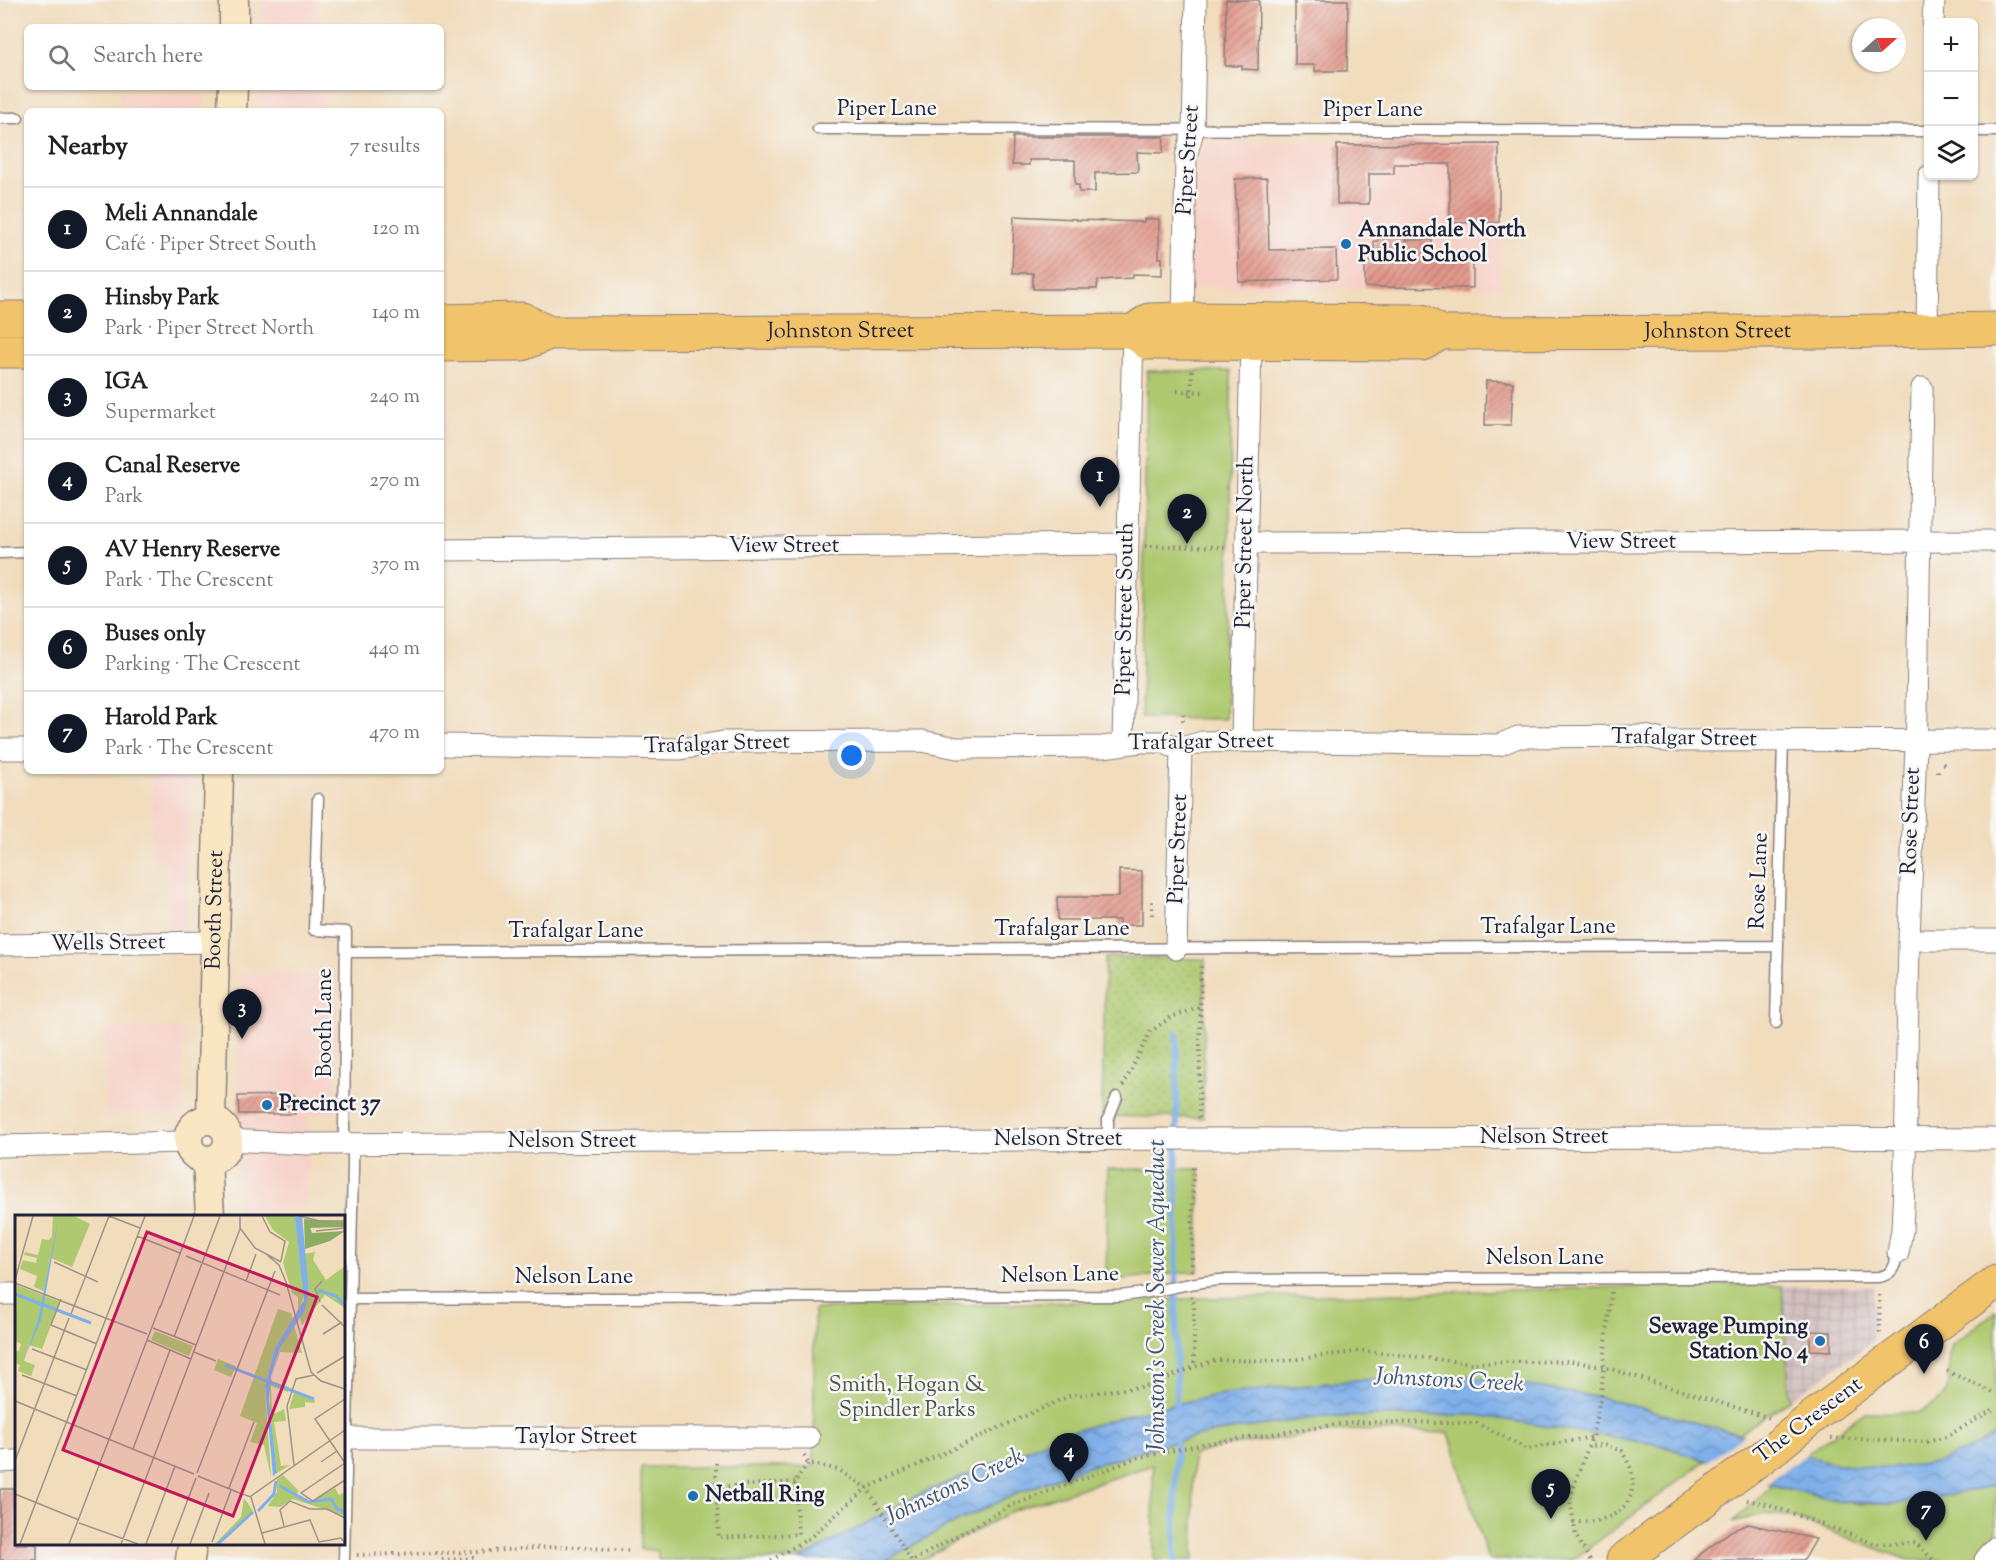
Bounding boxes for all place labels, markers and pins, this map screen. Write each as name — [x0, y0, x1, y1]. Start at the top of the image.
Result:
place label: Annandale North Public School — [1358, 215, 1526, 272]
marker: Annandale North Public School — [1339, 237, 1353, 251]
pin: 1 — [1080, 458, 1120, 507]
pin: 2 — [1168, 494, 1206, 544]
pin: 3 — [222, 990, 262, 1039]
place label: Precinct 37 — [279, 1089, 382, 1121]
marker: Precinct 37 — [260, 1098, 274, 1112]
place label: Sewage Pumping Station No 4 — [1648, 1312, 1808, 1369]
pin: 6 — [1904, 1324, 1944, 1374]
marker: Sewage Pumping Station No 4 — [1813, 1334, 1827, 1348]
pin: 4 — [1050, 1434, 1088, 1483]
pin: 5 — [1532, 1470, 1570, 1519]
place label: Netball Ring — [705, 1480, 825, 1512]
marker: Netball Ring — [686, 1489, 700, 1503]
pin: 7 — [1906, 1492, 1946, 1541]

